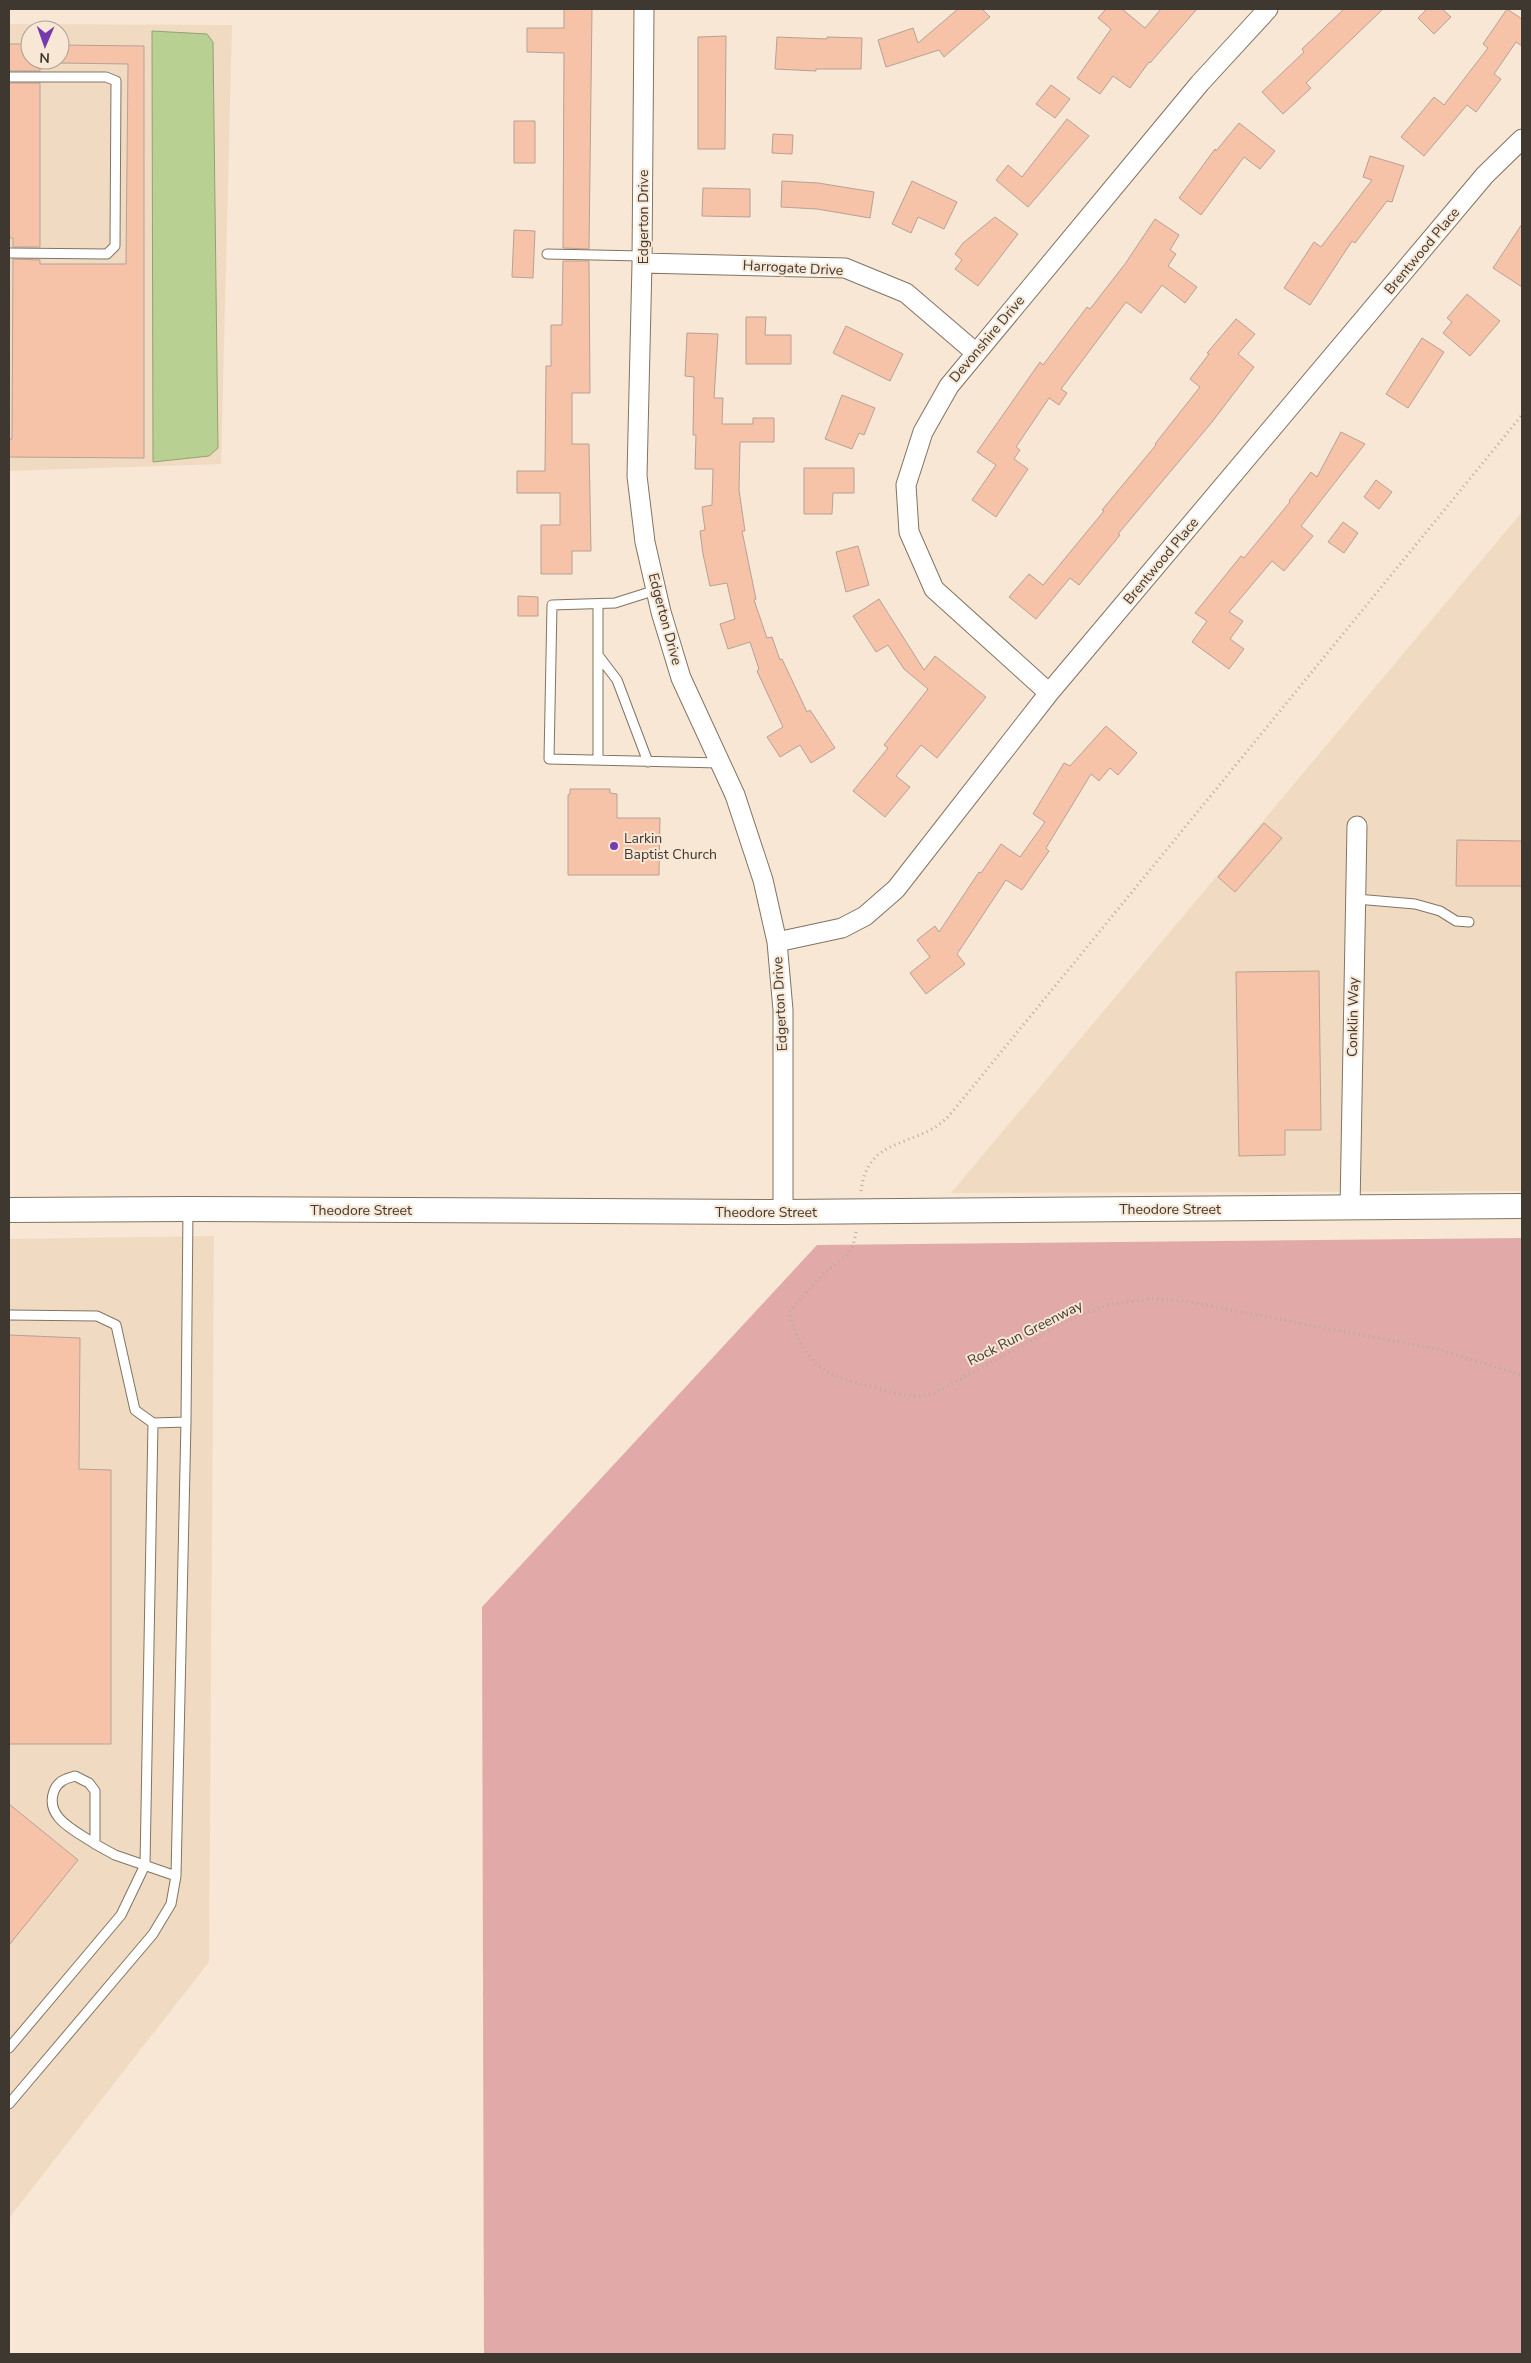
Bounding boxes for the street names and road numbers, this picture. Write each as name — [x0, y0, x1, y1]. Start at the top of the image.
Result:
street label: Edgerton Drive — [634, 170, 653, 264]
street label: Brentwood Place — [1380, 204, 1464, 298]
street label: Harrogate Drive — [742, 256, 844, 280]
street label: Devonshire Drive — [945, 292, 1029, 386]
street label: Brentwood Place — [1119, 514, 1203, 608]
street label: Edgerton Drive — [644, 571, 686, 667]
street label: Edgerton Drive — [768, 956, 792, 1052]
street label: Conklin Way — [1343, 976, 1363, 1057]
street label: Theodore Street — [1119, 1200, 1221, 1219]
street label: Theodore Street — [310, 1201, 412, 1220]
street label: Theodore Street — [715, 1203, 817, 1222]
street label: Rock Run Greenway — [964, 1295, 1087, 1370]

